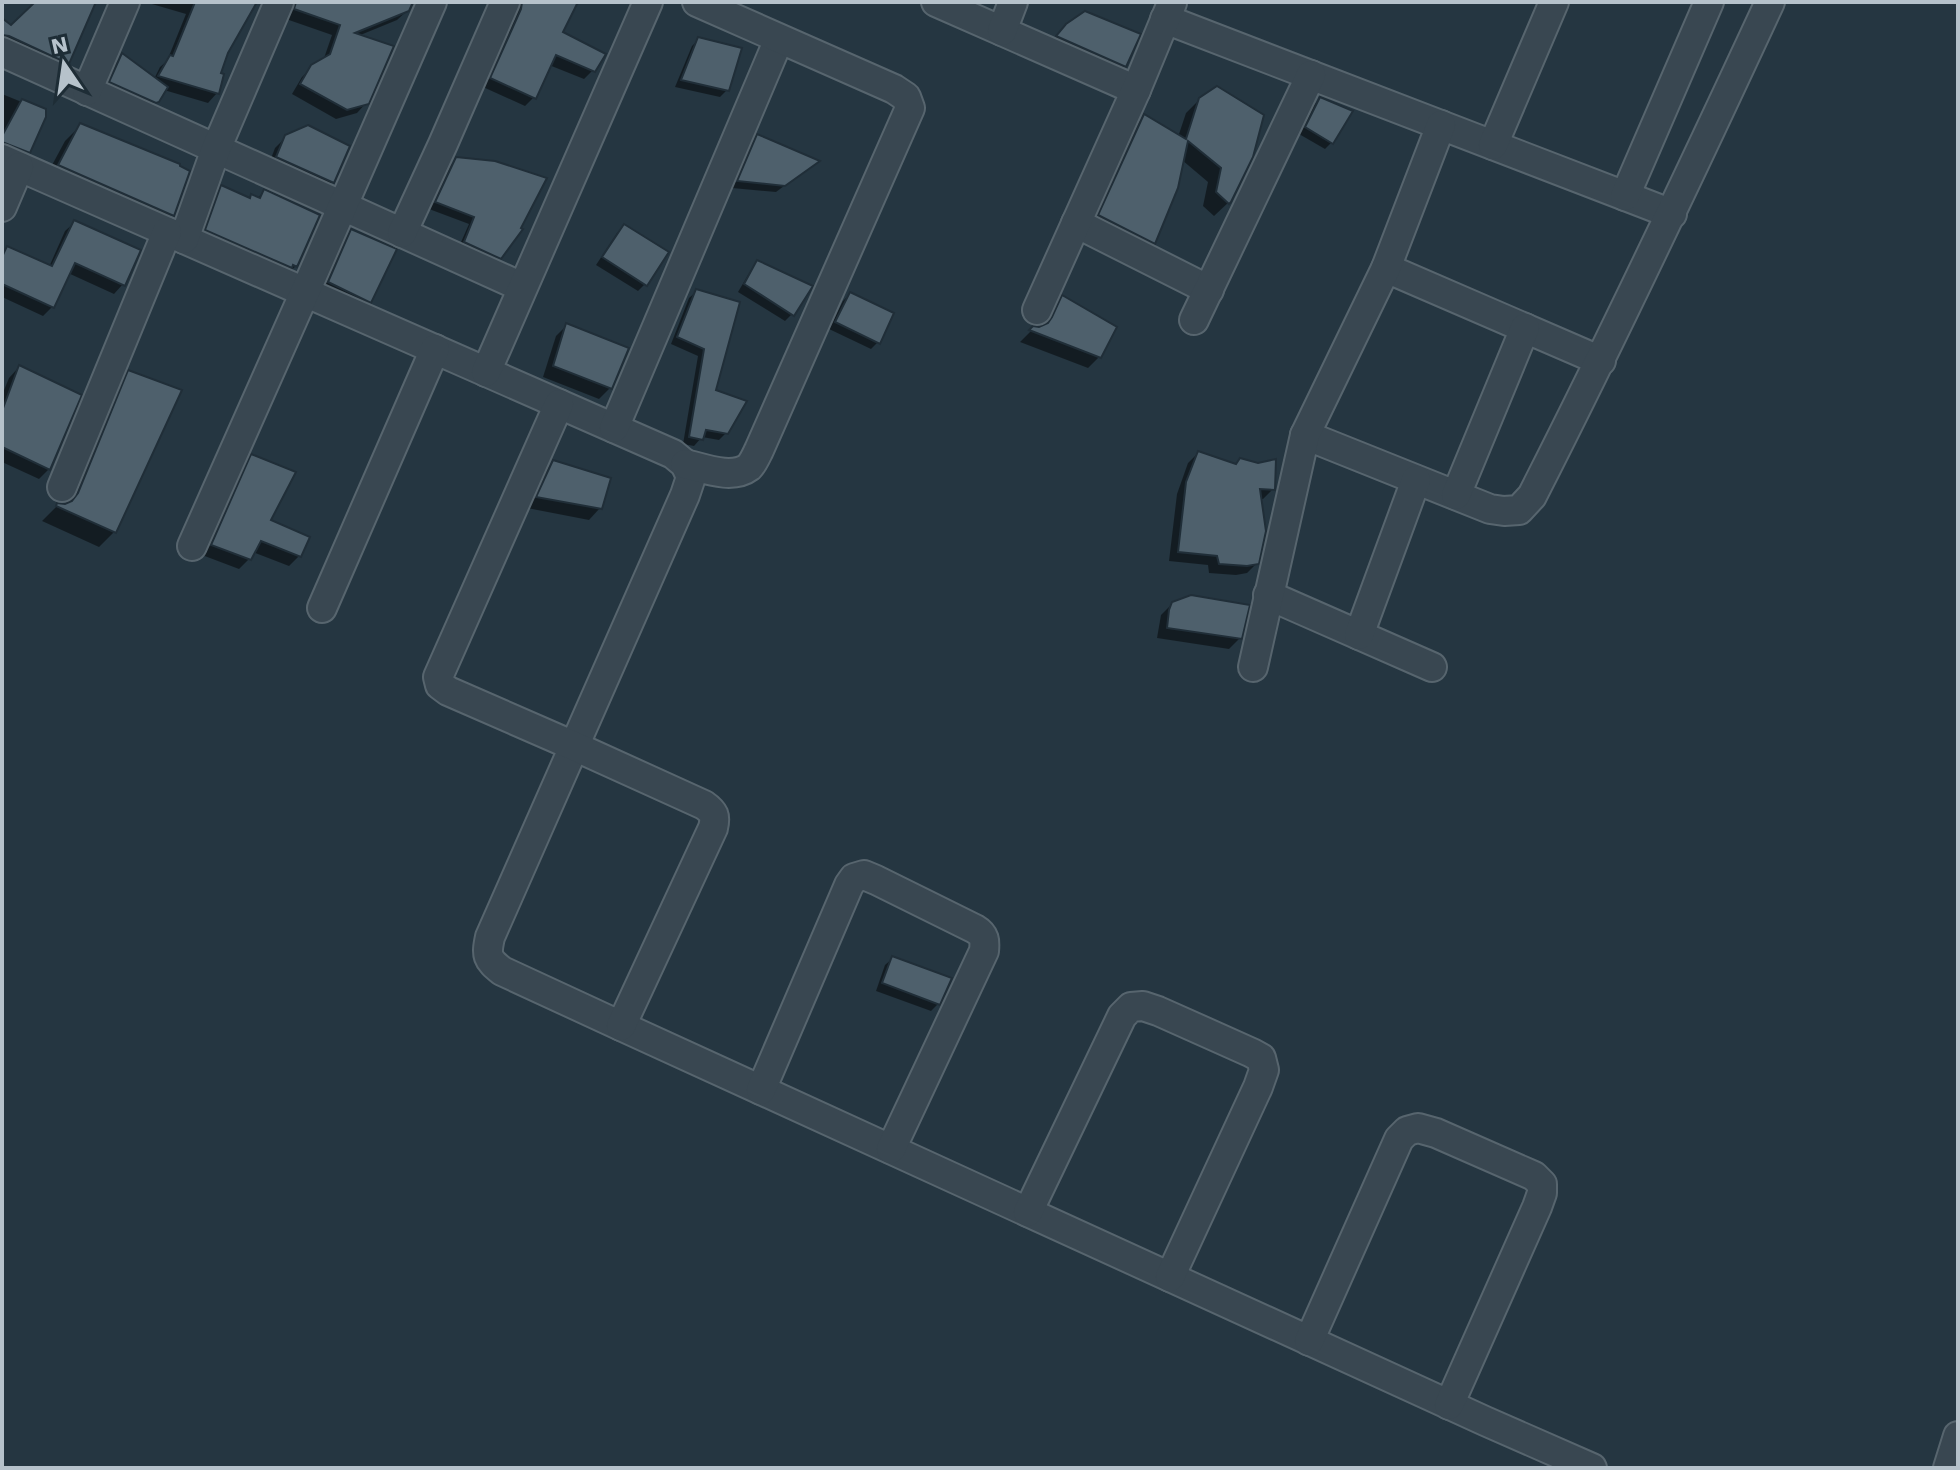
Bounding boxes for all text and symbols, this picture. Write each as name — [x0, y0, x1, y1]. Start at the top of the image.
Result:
north arrow — [24, 24, 104, 104]
text: N — [49, 31, 70, 59]

